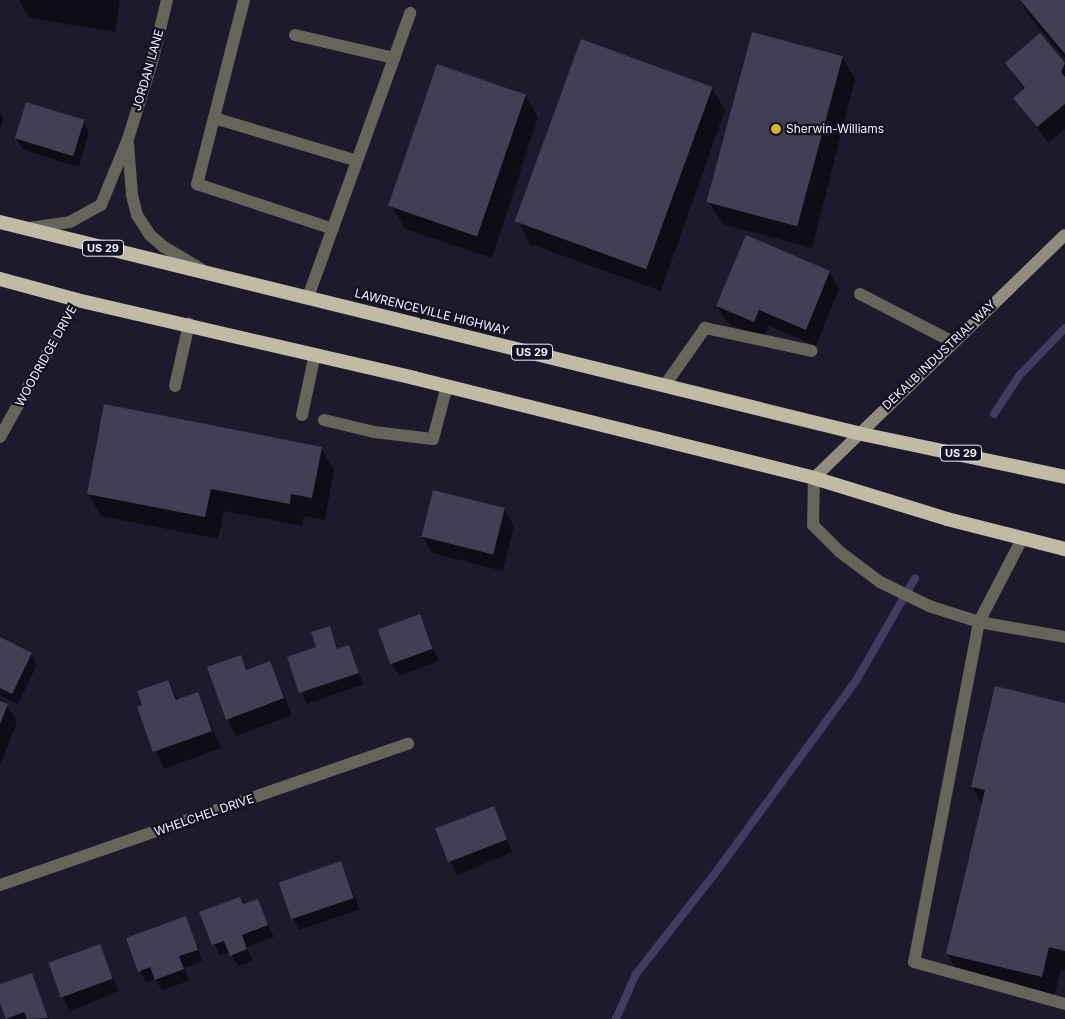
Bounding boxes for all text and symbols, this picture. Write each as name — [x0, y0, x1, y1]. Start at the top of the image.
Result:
street label: JORDAN LANE — [130, 28, 166, 112]
place label: Sherwin-Williams — [786, 122, 884, 136]
marker: Sherwin-Williams — [770, 123, 782, 135]
road number: US 29 — [82, 240, 124, 256]
street label: LAWRENCEVILLE HIGHWAY — [353, 286, 511, 338]
street label: DEKALB INDUSTRIAL WAY — [879, 297, 999, 413]
street label: WOODRIDGE DRIVE — [12, 303, 80, 409]
road number: US 29 — [511, 344, 553, 361]
road number: US 29 — [940, 444, 982, 462]
street label: WHELCHEL DRIVE — [152, 791, 256, 839]

